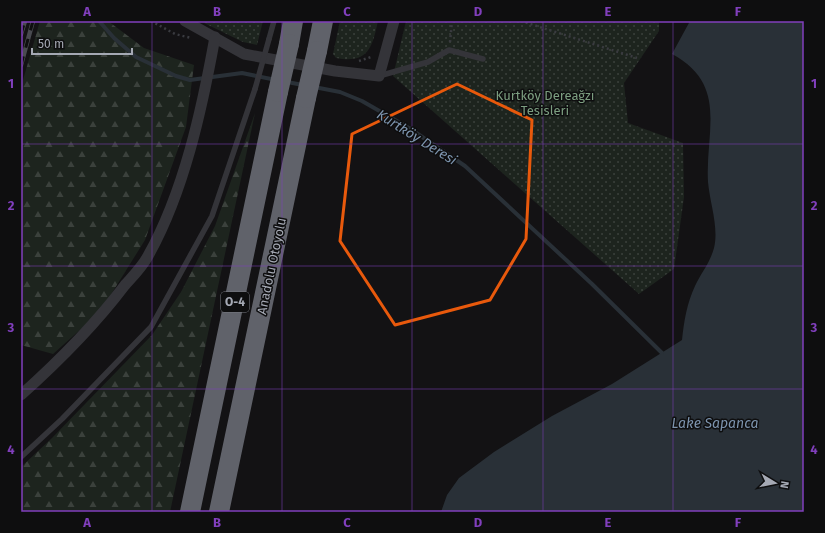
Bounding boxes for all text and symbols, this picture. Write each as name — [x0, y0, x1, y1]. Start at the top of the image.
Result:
text: A — [82, 4, 91, 19]
text: B — [213, 4, 221, 19]
text: C — [343, 4, 351, 19]
text: D — [474, 4, 483, 19]
text: E — [605, 4, 612, 19]
text: F — [735, 4, 742, 19]
scale bar — [32, 30, 132, 56]
text: 50 m — [38, 37, 64, 51]
text: 1 — [8, 76, 14, 91]
text: 1 — [811, 76, 817, 91]
park label: Kurtköy Dereağzı Tesisleri — [496, 88, 594, 118]
water label: Kurtköy Deresi — [374, 106, 460, 169]
text: 2 — [8, 198, 15, 213]
text: 2 — [811, 198, 818, 213]
street label: Anadolu Otoyolu — [254, 216, 289, 316]
road number: O-4 — [221, 292, 249, 312]
text: 3 — [7, 320, 15, 335]
text: 3 — [810, 320, 818, 335]
water label: Lake Sapanca — [672, 415, 759, 432]
text: 4 — [7, 442, 15, 457]
text: 4 — [810, 442, 818, 457]
north arrow — [755, 463, 795, 503]
text: N — [777, 480, 791, 489]
text: A — [82, 515, 91, 530]
text: B — [213, 515, 221, 530]
text: C — [343, 515, 351, 530]
text: D — [474, 515, 483, 530]
text: E — [605, 515, 612, 530]
text: F — [735, 515, 742, 530]

